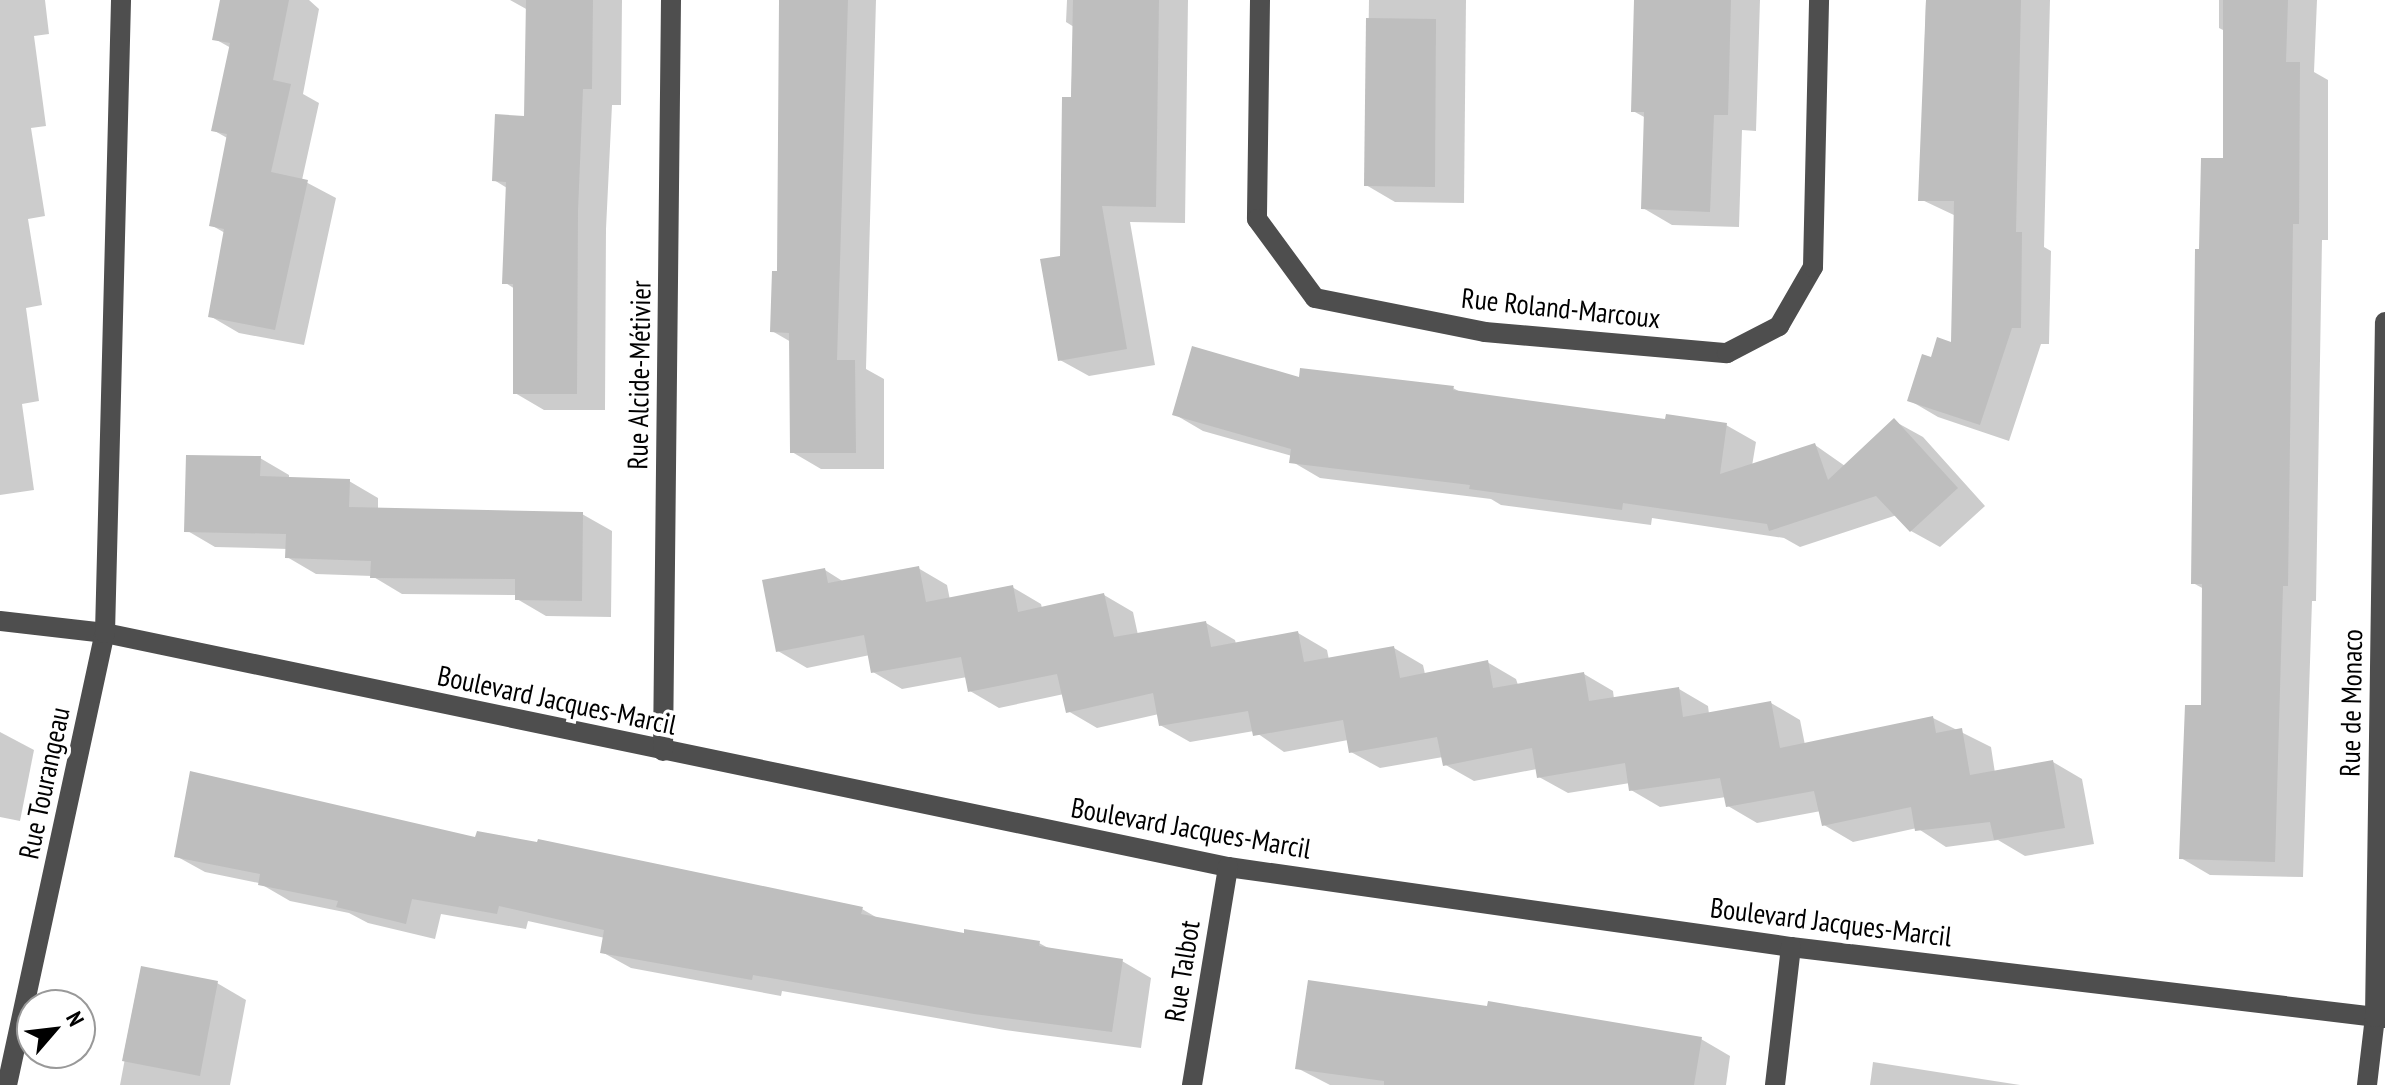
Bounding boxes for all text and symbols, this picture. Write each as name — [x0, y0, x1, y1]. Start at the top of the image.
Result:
street label: Rue Alcide-Métivier — [621, 280, 657, 470]
street label: Rue Roland-Marcoux — [1460, 281, 1662, 335]
street label: Rue de Monaco — [2333, 629, 2369, 777]
street label: Boulevard Jacques-Marcil — [435, 658, 679, 742]
street label: Rue Tourangeau — [11, 704, 77, 862]
street label: Boulevard Jacques-Marcil — [1068, 790, 1314, 866]
street label: Boulevard Jacques-Marcil — [1708, 891, 1954, 953]
street label: Rue Talbot — [1157, 918, 1207, 1024]
north arrow — [16, 989, 96, 1069]
text: N — [60, 1007, 91, 1030]

